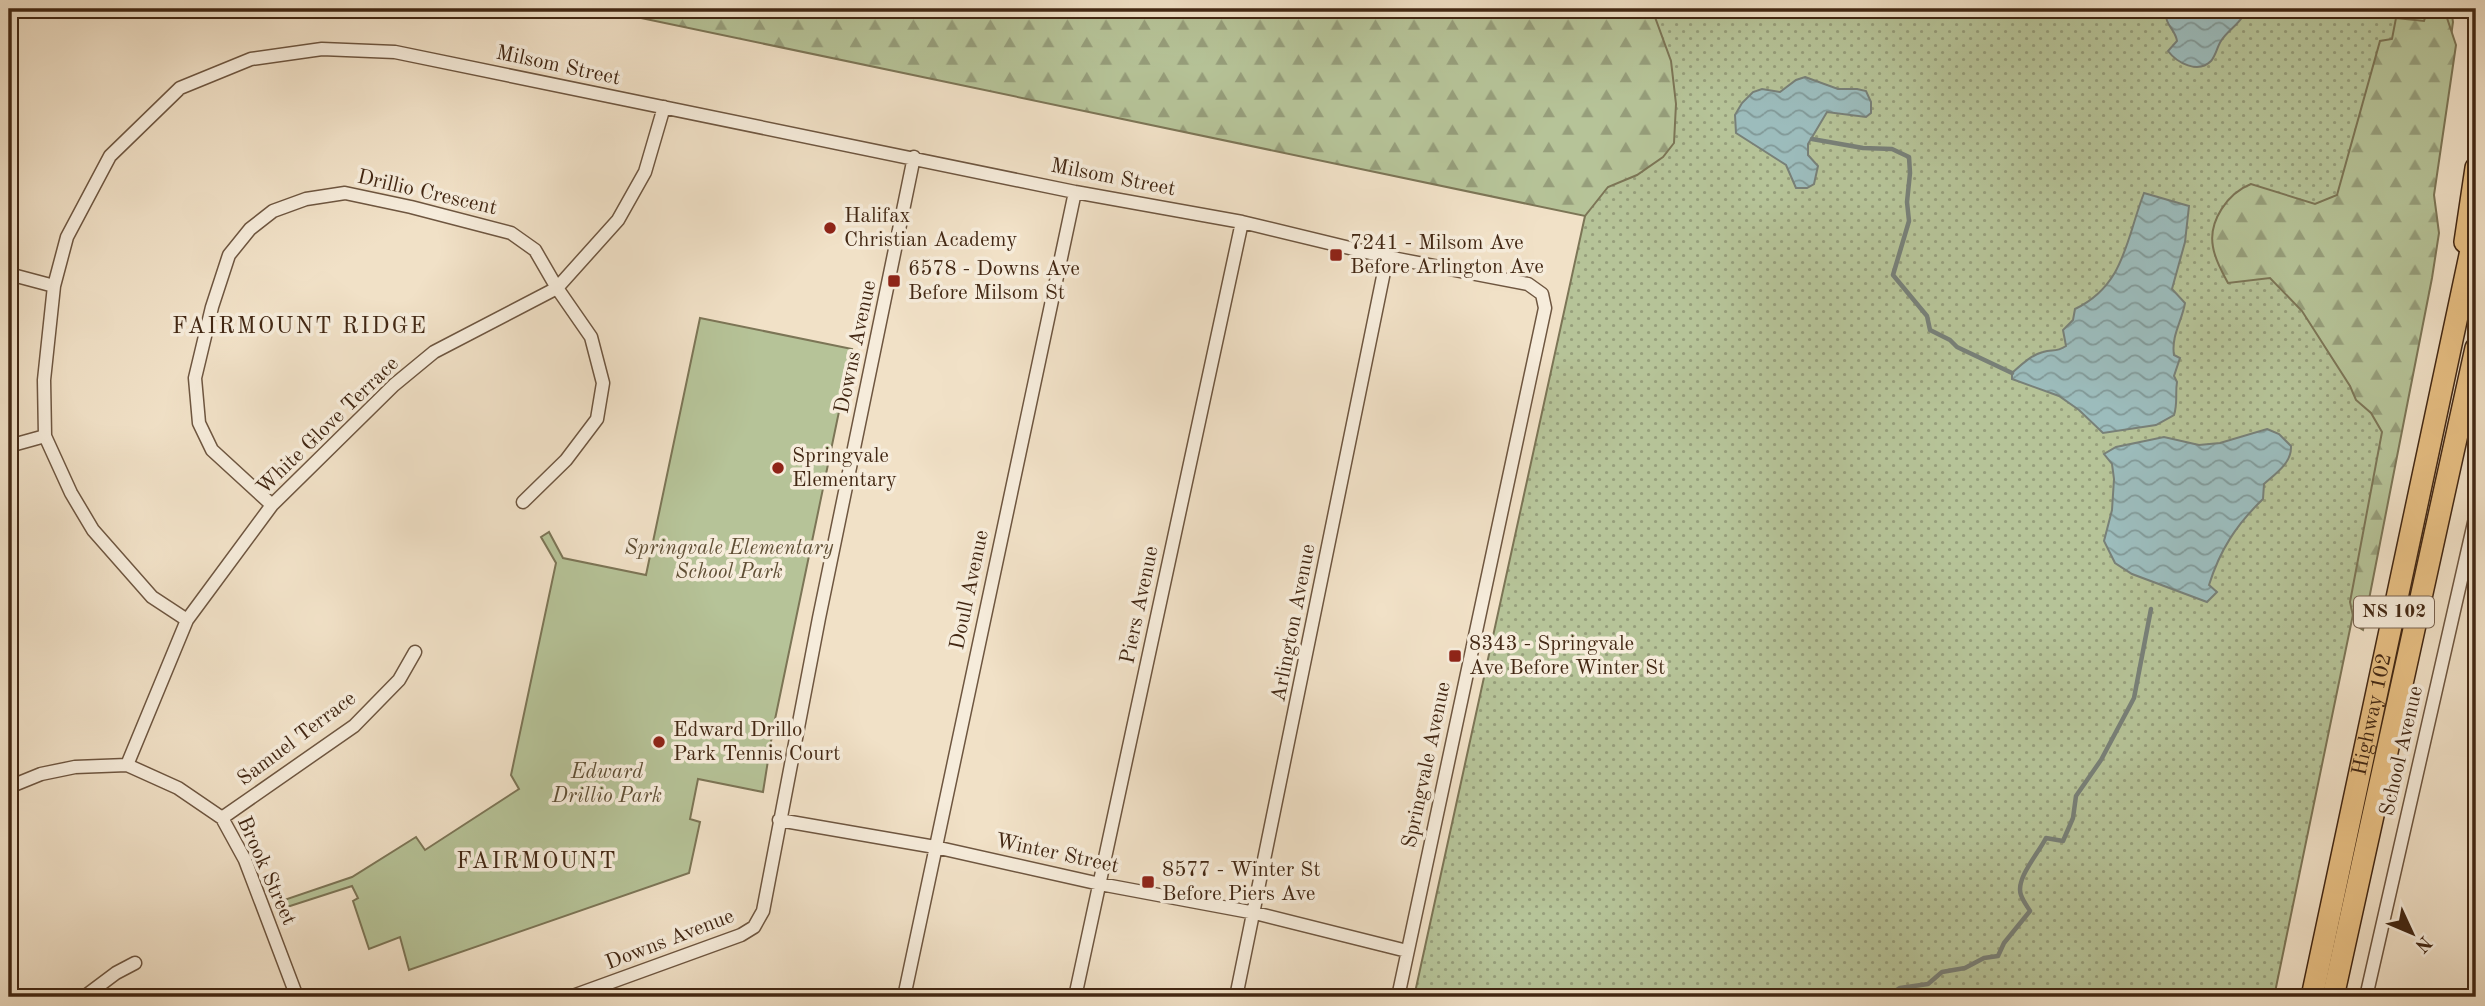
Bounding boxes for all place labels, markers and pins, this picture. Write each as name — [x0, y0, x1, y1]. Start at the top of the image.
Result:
place label: Halifax Christian Academy — [844, 206, 1018, 251]
marker: Halifax Christian Academy — [822, 220, 838, 236]
place label: 7241 - Milsom Ave Before Arlington Ave — [1350, 233, 1544, 278]
marker: 7241 - Milsom Ave Before Arlington Ave — [1328, 247, 1344, 263]
place label: 6578 - Downs Ave Before Milsom St — [908, 259, 1080, 304]
marker: 6578 - Downs Ave Before Milsom St — [886, 273, 902, 289]
place label: Springvale Elementary — [792, 446, 897, 491]
marker: Springvale Elementary — [770, 460, 786, 476]
place label: 8343 - Springvale Ave Before Winter St — [1469, 634, 1665, 679]
marker: 8343 - Springvale Ave Before Winter St — [1447, 648, 1463, 664]
place label: Edward Drillo Park Tennis Court — [673, 720, 840, 765]
marker: Edward Drillo Park Tennis Court — [651, 734, 667, 750]
place label: 8577 - Winter St Before Piers Ave — [1162, 860, 1321, 905]
marker: 8577 - Winter St Before Piers Ave — [1140, 874, 1156, 890]

